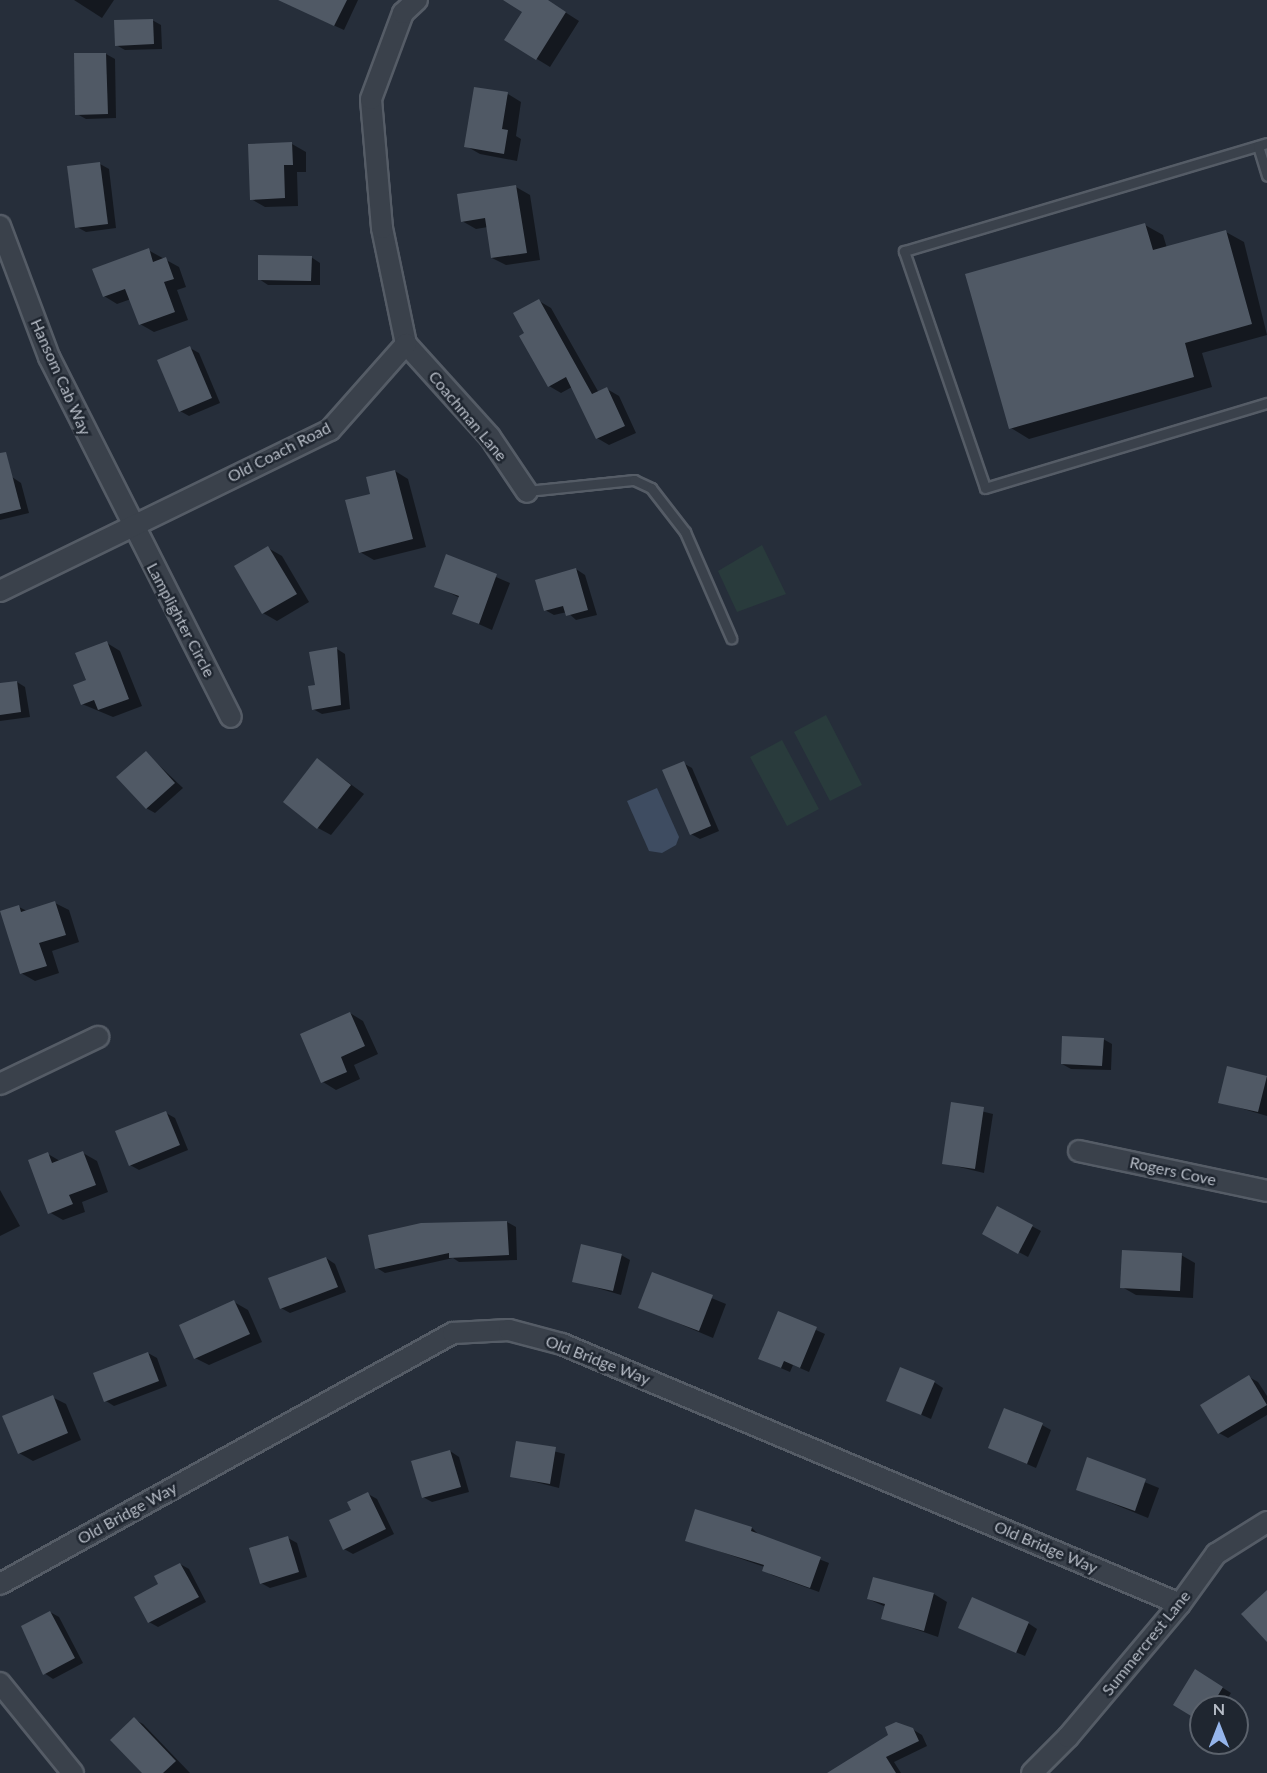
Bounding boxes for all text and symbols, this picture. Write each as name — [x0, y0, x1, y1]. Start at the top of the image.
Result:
street label: Hansom Cab Way — [27, 316, 95, 438]
street label: Coachman Lane — [425, 367, 511, 465]
street label: Old Coach Road — [224, 418, 334, 486]
street label: Lamplighter Circle — [143, 559, 219, 681]
street label: Rogers Cove — [1128, 1152, 1218, 1190]
street label: Old Bridge Way — [543, 1331, 653, 1389]
street label: Old Bridge Way — [74, 1478, 180, 1548]
street label: Old Bridge Way — [991, 1517, 1101, 1577]
street label: Summercrest Lane — [1098, 1587, 1194, 1699]
north arrow — [1189, 1695, 1249, 1755]
text: N — [1213, 1699, 1225, 1718]

